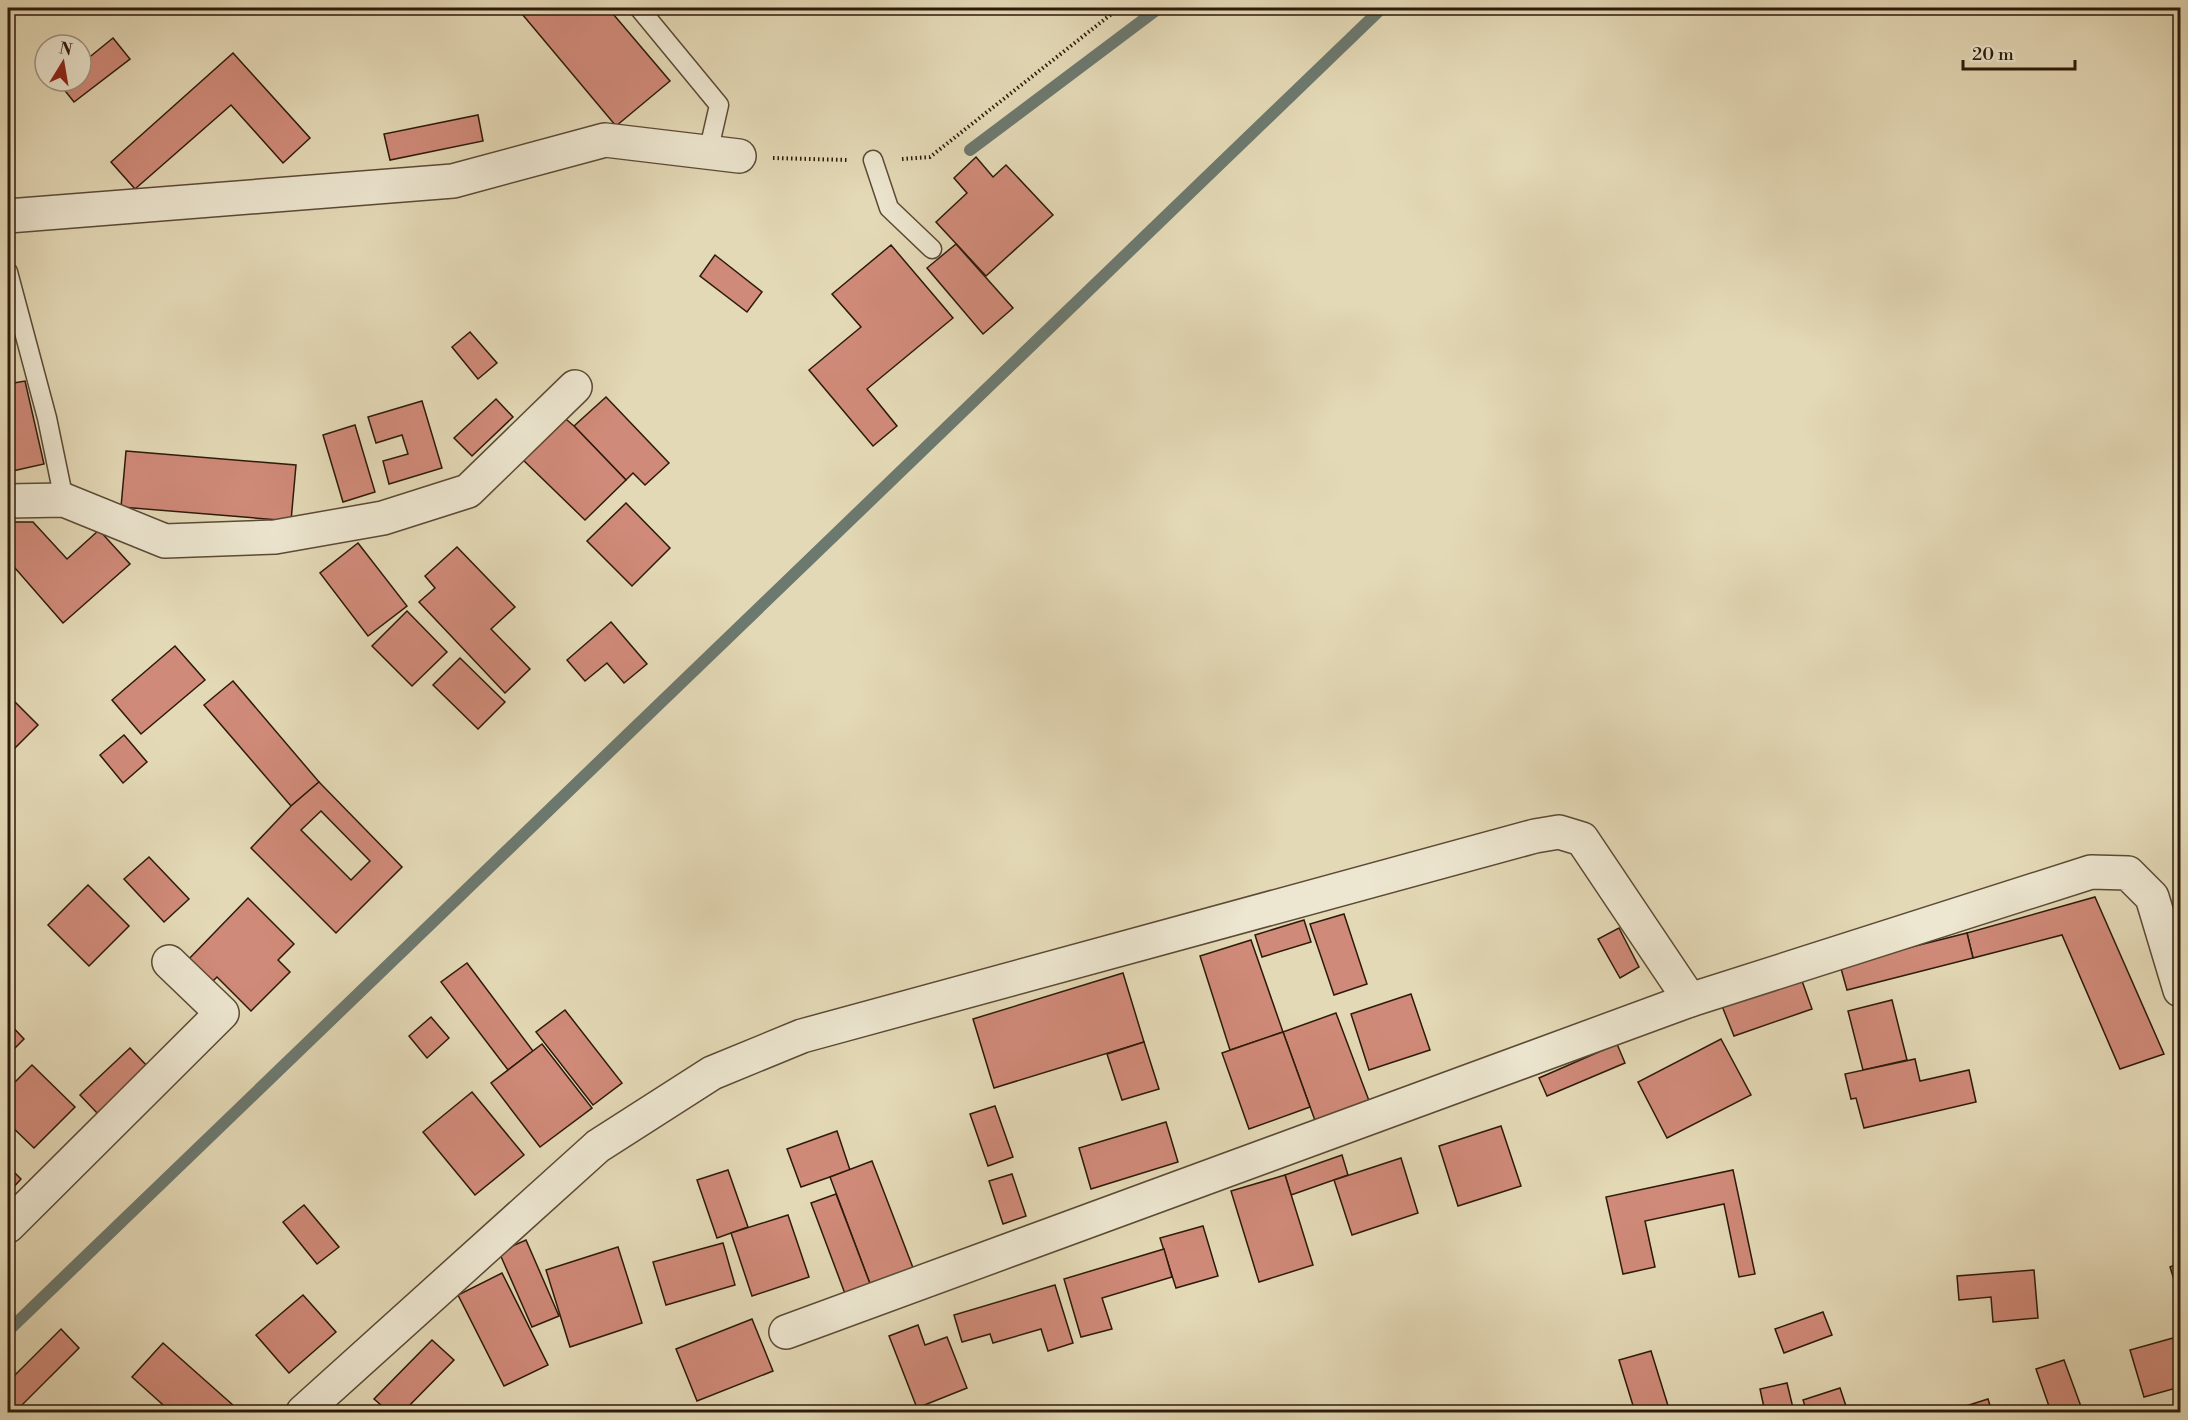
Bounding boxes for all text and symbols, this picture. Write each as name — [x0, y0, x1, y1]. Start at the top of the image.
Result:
north arrow — [33, 33, 93, 93]
scale bar — [1963, 33, 2076, 71]
text: N — [58, 38, 74, 60]
text: 20 m — [1972, 43, 2014, 66]

